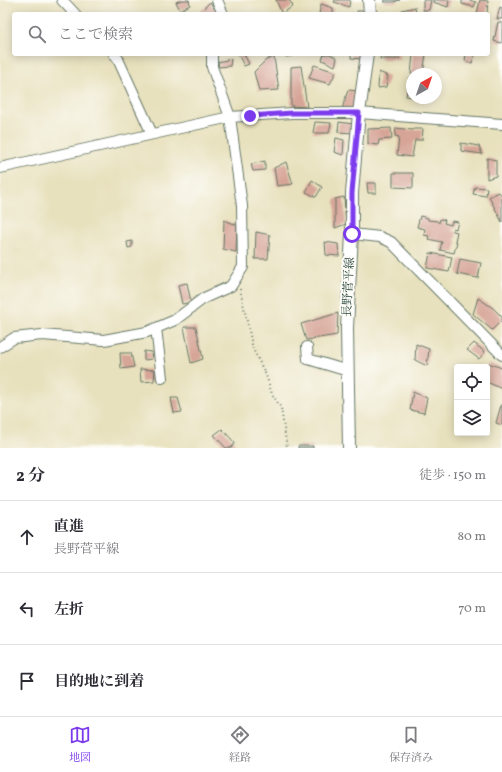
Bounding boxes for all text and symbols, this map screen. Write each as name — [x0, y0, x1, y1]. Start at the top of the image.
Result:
search box — [12, 12, 490, 56]
icon: search — [26, 23, 48, 45]
text: ここで検索 — [58, 25, 133, 46]
north arrow — [406, 68, 442, 104]
route end — [241, 107, 259, 125]
route start — [343, 225, 361, 243]
street label: 長野菅平線 — [339, 257, 359, 317]
map controls — [454, 364, 490, 436]
button: locate — [454, 364, 490, 400]
button: layers — [454, 400, 490, 436]
text: 2 分 — [16, 465, 45, 488]
text: 徒歩 · 150 m — [419, 467, 486, 485]
text: 直進 — [54, 517, 84, 538]
icon: ahead — [16, 526, 38, 548]
text: 80 m — [457, 528, 486, 546]
text: 長野菅平線 — [54, 541, 119, 559]
icon: left — [16, 598, 38, 620]
text: 左折 — [54, 600, 84, 621]
text: 70 m — [458, 600, 486, 618]
icon: arrive — [16, 670, 38, 692]
text: 目的地に到着 — [54, 672, 144, 693]
tab: 地図 — [69, 724, 91, 766]
tab: 経路 — [229, 724, 251, 766]
tab: 保存済み — [389, 724, 433, 766]

